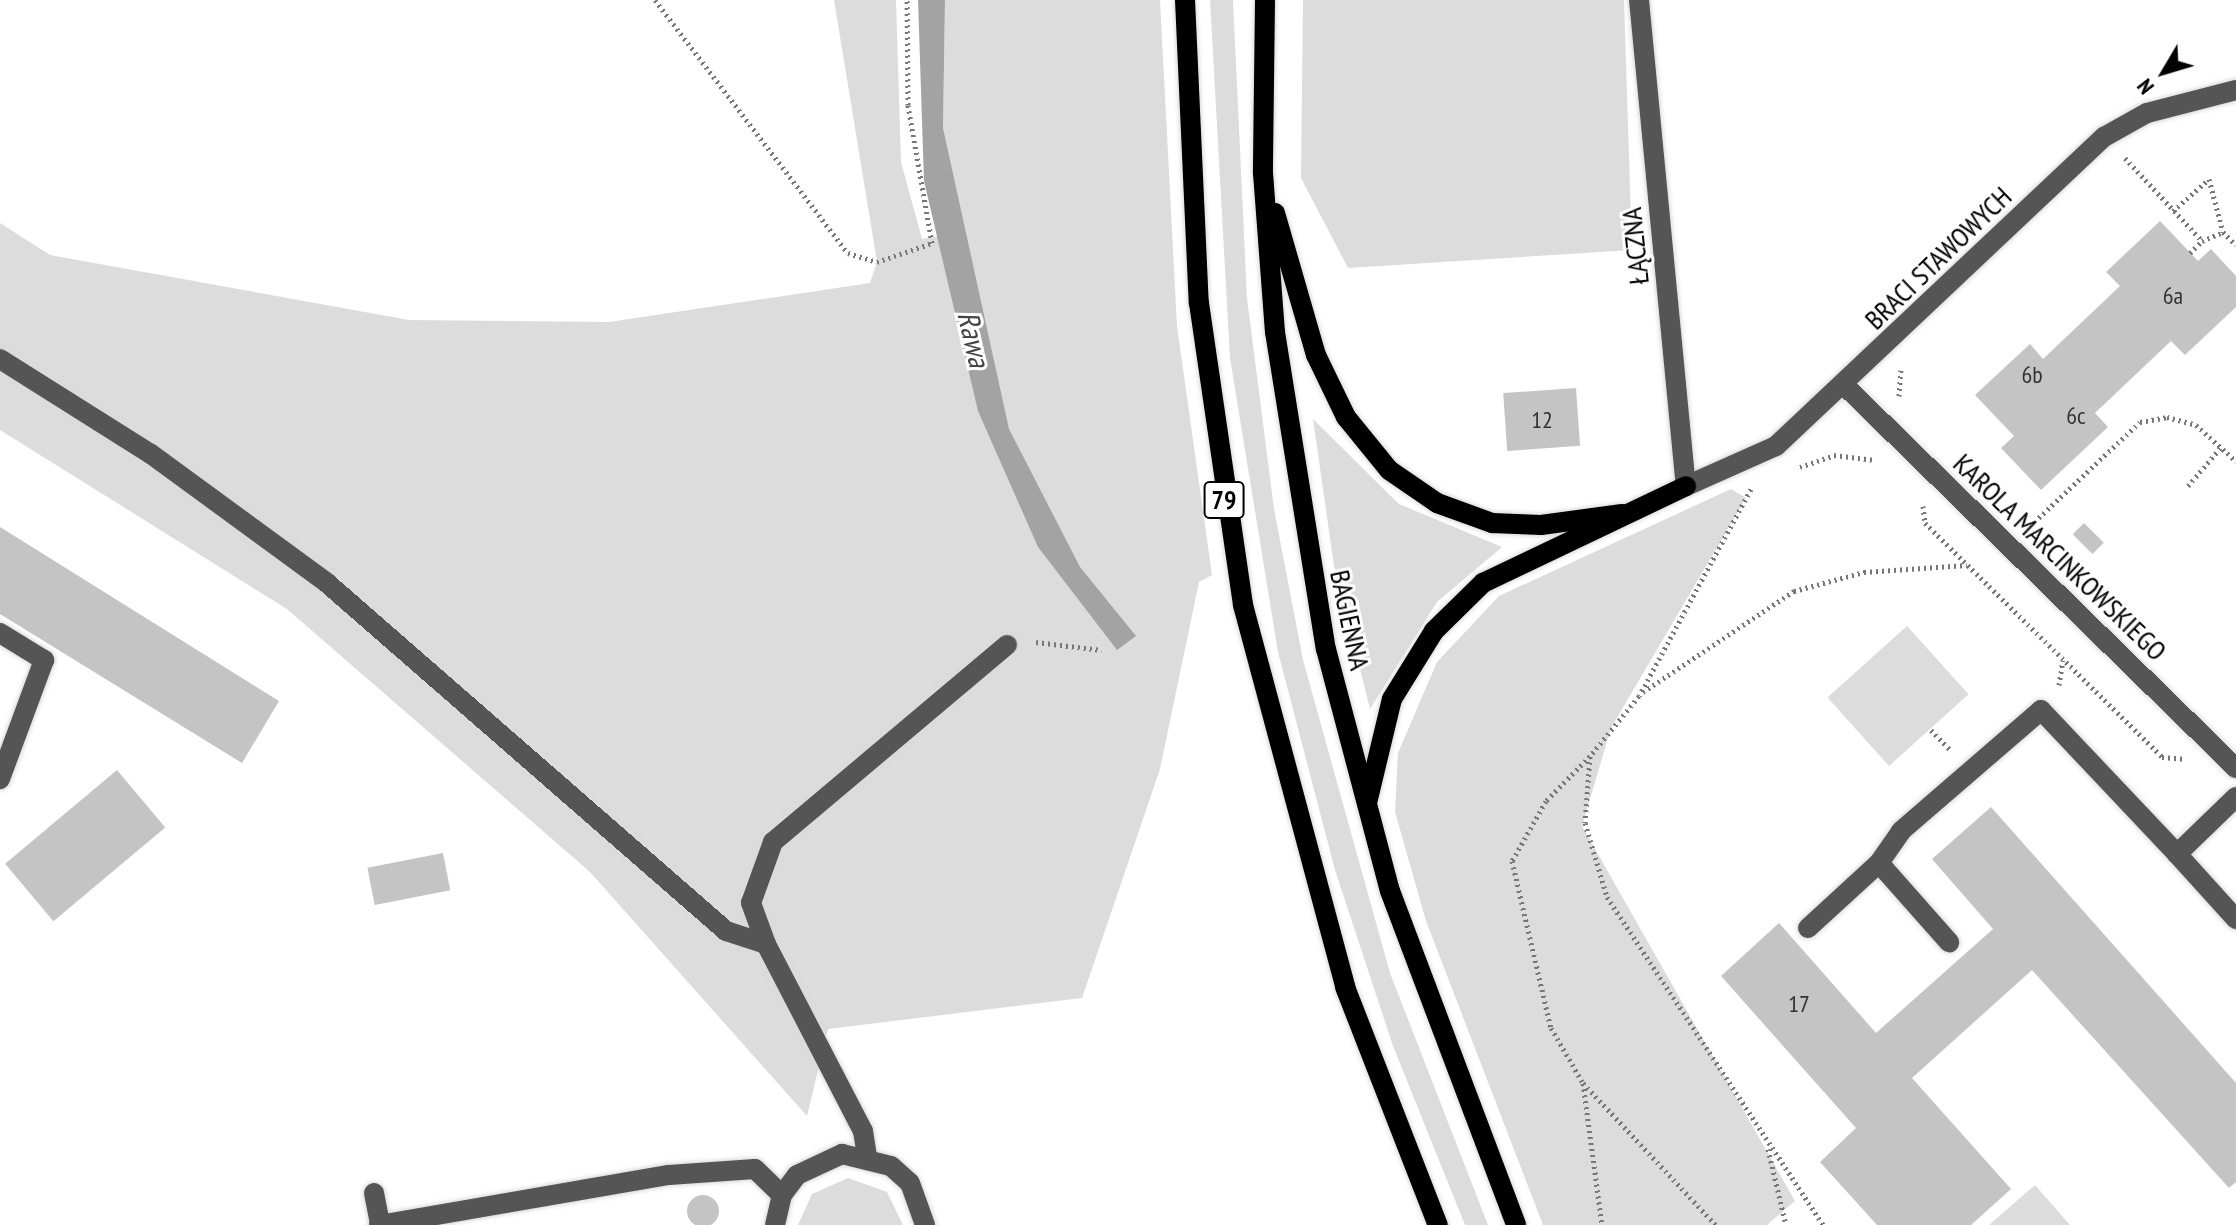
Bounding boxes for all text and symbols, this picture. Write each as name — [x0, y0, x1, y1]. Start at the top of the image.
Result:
north arrow — [2124, 32, 2204, 112]
text: N — [2130, 73, 2160, 100]
street label: BRACI STAWOWYCH — [1858, 180, 2018, 336]
street label: ŁĄCZNA — [1614, 206, 1656, 286]
house number: 6a — [2163, 282, 2183, 310]
water label: Rawa — [950, 308, 998, 370]
house number: 6b — [2021, 361, 2043, 389]
house number: 6c — [2066, 402, 2086, 430]
house number: 12 — [1531, 406, 1553, 434]
street label: KAROLA MARCINKOWSKIEGO — [1946, 446, 2174, 668]
road number: 79 — [1202, 478, 1246, 522]
street label: BAGIENNA — [1323, 567, 1377, 673]
house number: 17 — [1788, 990, 1810, 1018]

